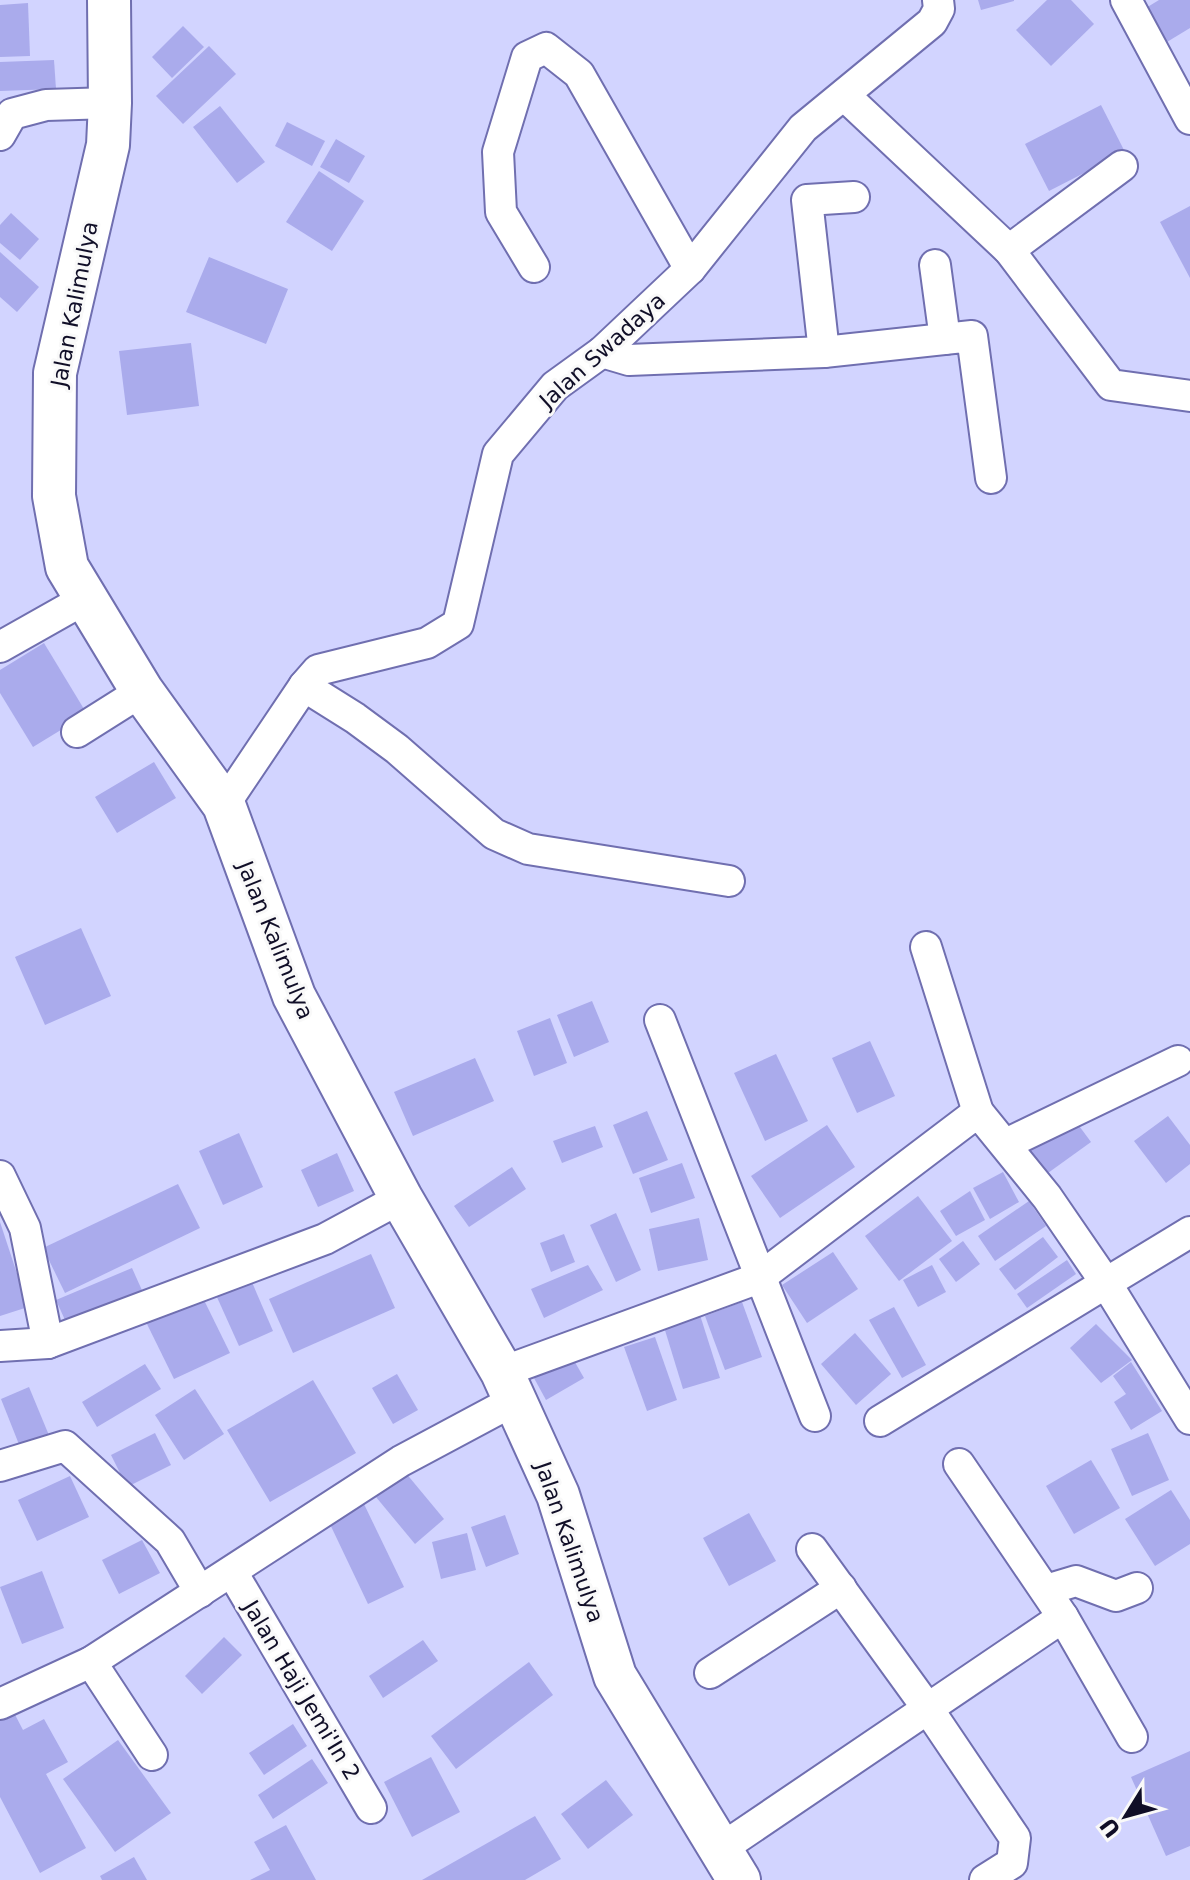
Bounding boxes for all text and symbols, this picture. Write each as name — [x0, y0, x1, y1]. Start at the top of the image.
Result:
street label: Jalan Kalimulya — [46, 219, 103, 391]
street label: Jalan Swadaya — [533, 288, 670, 414]
street label: Jalan Kalimulya — [232, 856, 319, 1023]
street label: Jalan Kalimulya — [530, 1457, 609, 1626]
street label: Jalan Haji Jemi'In 2 — [237, 1594, 365, 1784]
north arrow — [1086, 1776, 1166, 1856]
text: U — [1095, 1813, 1126, 1842]

